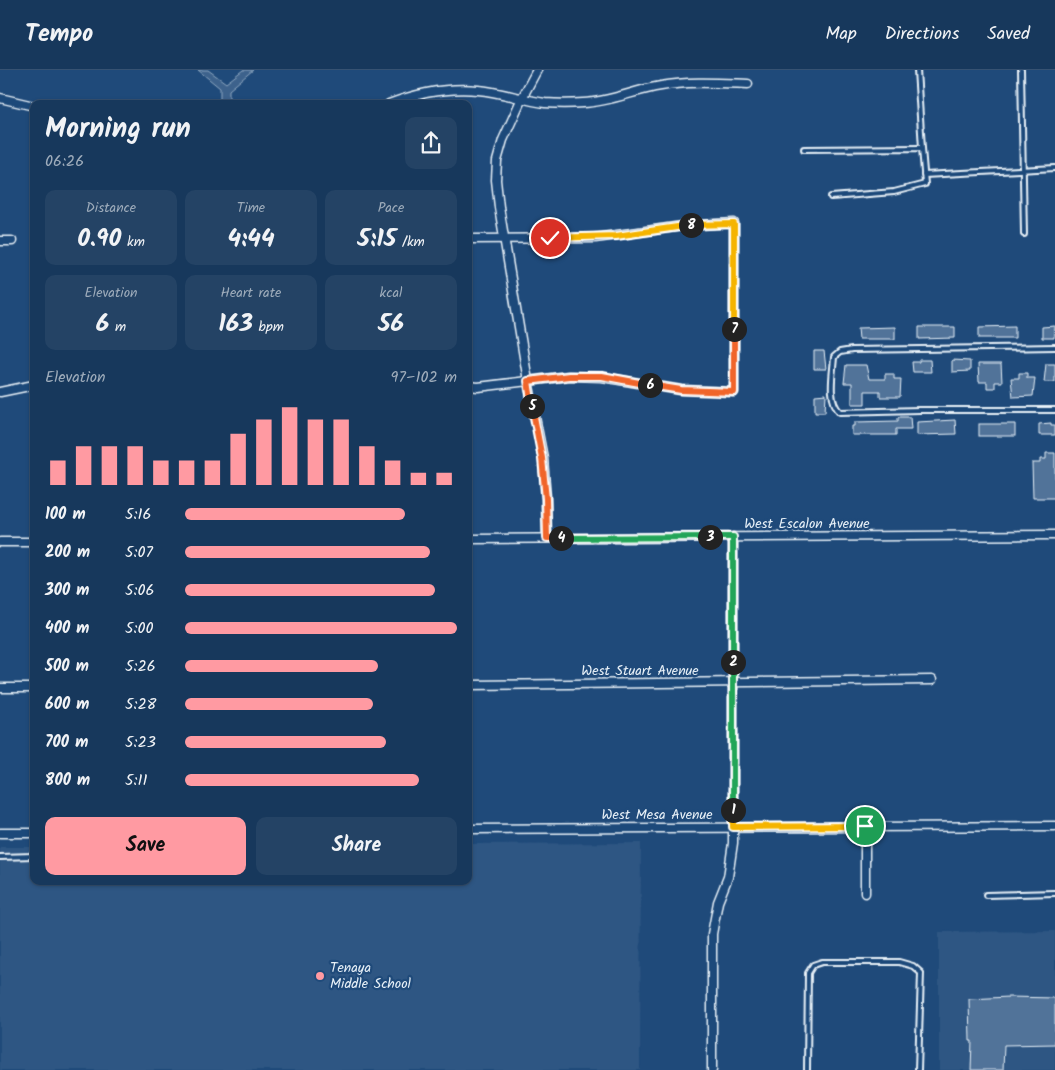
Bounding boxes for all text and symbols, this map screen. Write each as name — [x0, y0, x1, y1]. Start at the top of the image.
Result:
text: Tempo — [25, 15, 93, 54]
text: Map — [825, 20, 857, 49]
text: Directions — [885, 20, 959, 49]
text: Saved — [987, 20, 1030, 49]
text: Morning run — [45, 107, 191, 152]
button: share — [405, 117, 457, 169]
text: 06:26 — [45, 149, 84, 174]
text: Distance — [86, 197, 136, 219]
text: Time — [237, 197, 265, 219]
text: Pace — [378, 197, 404, 219]
pin: 8 — [678, 212, 704, 238]
text: 8 — [687, 214, 696, 236]
pin — [529, 217, 571, 259]
text: 0.90 — [77, 219, 121, 259]
text: 4:44 — [227, 219, 275, 259]
text: 5:15 — [357, 219, 396, 259]
icon: check — [536, 224, 564, 252]
text: km — [121, 231, 145, 253]
text: /km — [396, 231, 425, 253]
text: Elevation — [85, 282, 137, 304]
text: Heart rate — [221, 282, 281, 304]
text: kcal — [380, 282, 402, 304]
text: 6 — [96, 304, 109, 344]
text: 163 — [218, 304, 253, 344]
text: 56 — [378, 304, 404, 344]
text: m — [109, 316, 126, 338]
text: bpm — [253, 316, 284, 338]
pin: 7 — [722, 316, 746, 342]
text: 7 — [731, 318, 738, 340]
text: Elevation — [45, 365, 106, 390]
text: 97–102 m — [391, 365, 457, 390]
pin: 6 — [638, 372, 662, 398]
text: 6 — [647, 374, 654, 396]
pin: 5 — [520, 394, 544, 418]
text: 5 — [529, 395, 536, 417]
text: 100 m — [45, 502, 86, 527]
text: 5:16 — [125, 502, 151, 527]
street label: West Escalon Avenue — [744, 513, 870, 535]
pin: 3 — [698, 524, 722, 550]
pin: 4 — [548, 526, 574, 550]
text: 3 — [707, 526, 714, 548]
text: 4 — [558, 527, 565, 549]
text: 200 m — [45, 540, 90, 565]
text: 5:07 — [125, 540, 153, 565]
text: 300 m — [45, 578, 89, 603]
text: 5:06 — [125, 578, 154, 603]
text: 400 m — [45, 616, 89, 641]
text: 5:00 — [125, 616, 154, 641]
pin: 2 — [720, 650, 746, 674]
text: 2 — [729, 651, 738, 673]
text: 500 m — [45, 654, 89, 679]
text: 5:26 — [125, 654, 156, 679]
street label: West Stuart Avenue — [581, 660, 699, 682]
text: 600 m — [45, 692, 89, 717]
text: 5:28 — [125, 692, 156, 717]
text: 700 m — [45, 730, 88, 755]
text: 5:23 — [125, 730, 156, 755]
text: 800 m — [45, 768, 90, 793]
text: 5:11 — [125, 768, 148, 793]
pin: 1 — [720, 798, 746, 822]
text: 1 — [731, 799, 736, 821]
street label: West Mesa Avenue — [602, 804, 713, 826]
pin — [844, 805, 886, 847]
icon: arrive — [851, 812, 879, 840]
button: Save — [45, 817, 246, 875]
button: Share — [256, 817, 457, 875]
place label: Tenaya Middle School — [330, 957, 412, 995]
marker: Tenaya Middle School — [314, 970, 326, 982]

